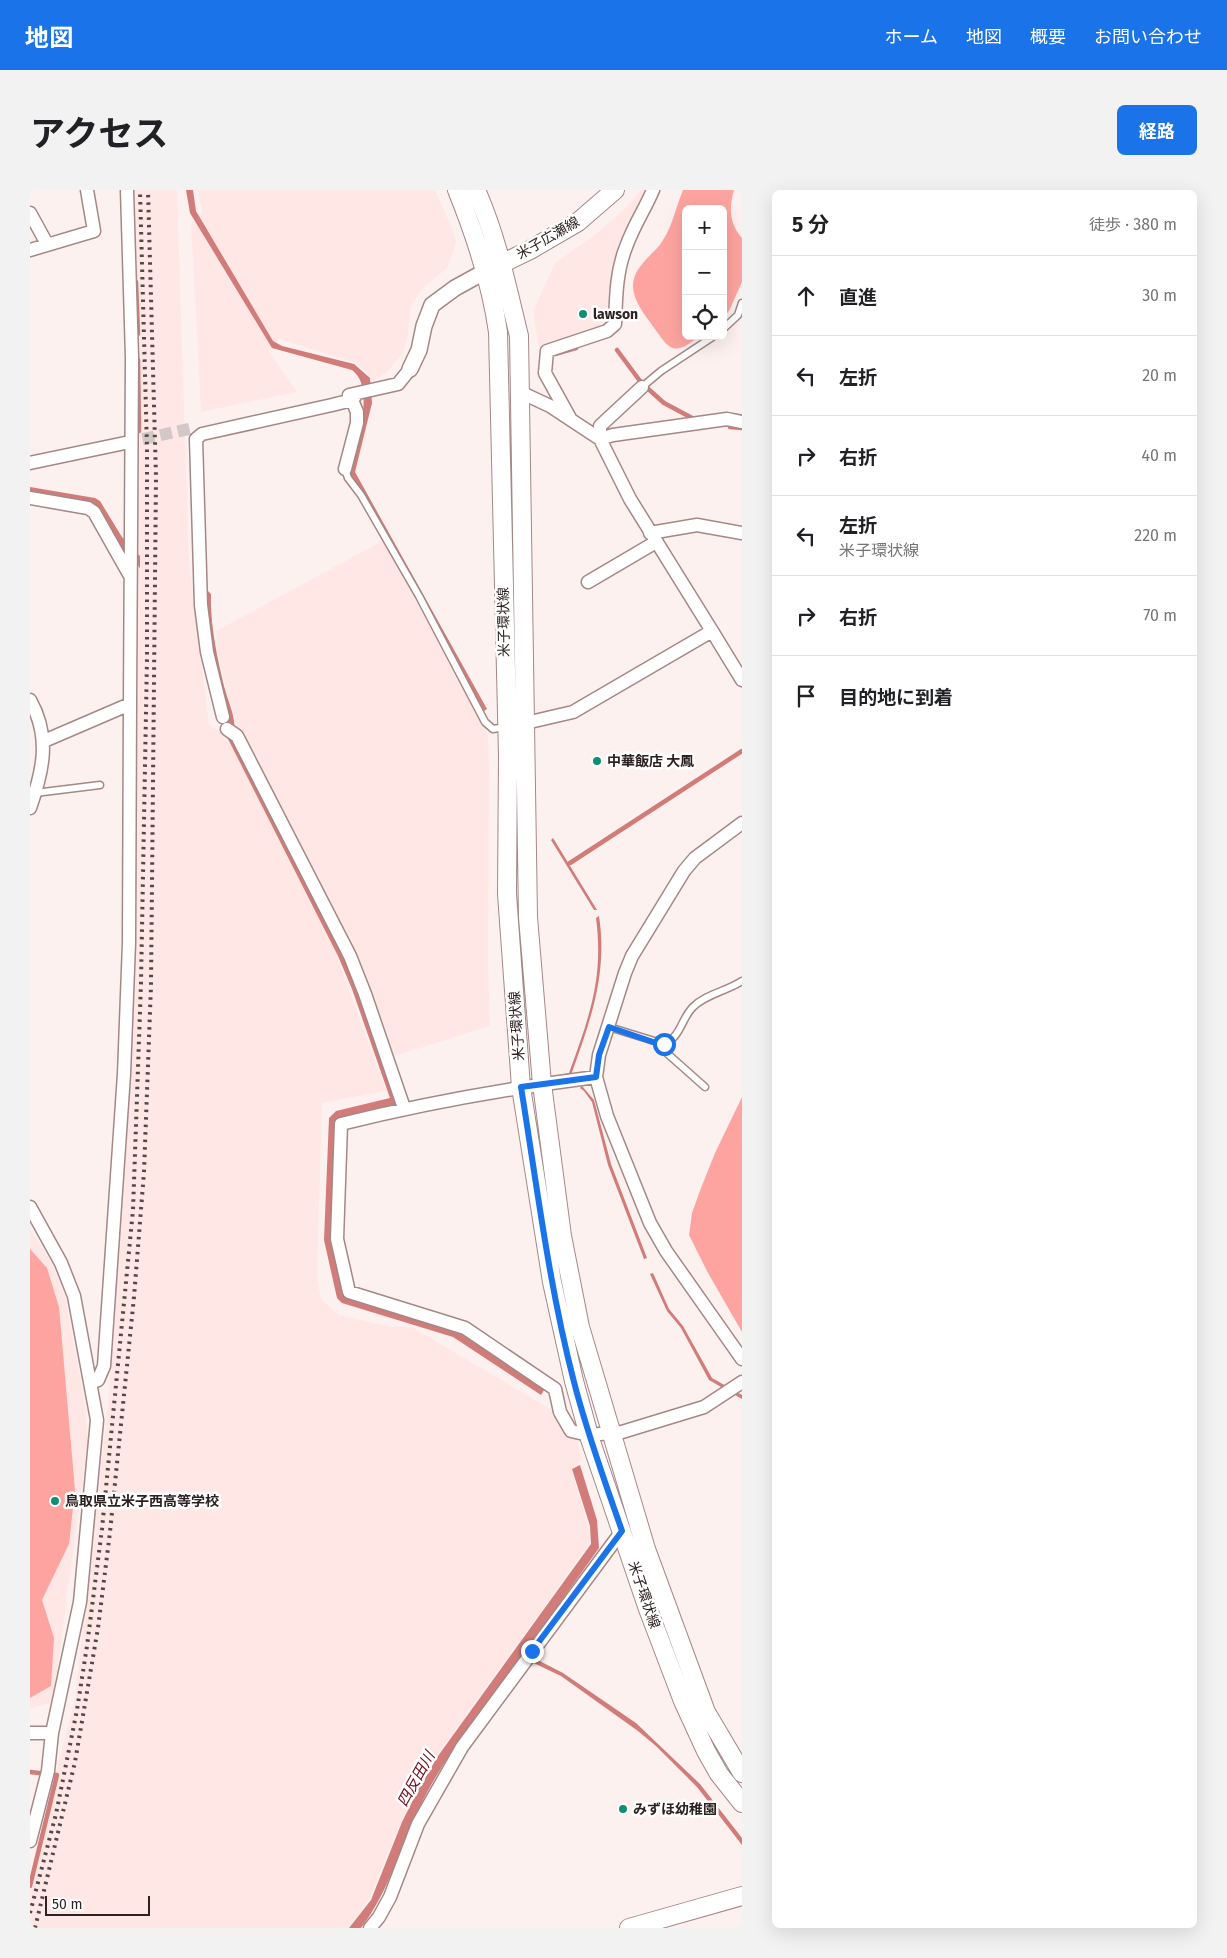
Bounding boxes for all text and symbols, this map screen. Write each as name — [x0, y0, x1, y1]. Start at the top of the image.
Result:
text: 地図 — [25, 24, 73, 52]
text: ホーム — [885, 26, 938, 48]
text: 地図 — [966, 26, 1002, 48]
text: 概要 — [1030, 26, 1066, 48]
text: お問い合わせ — [1094, 26, 1202, 48]
button: 経路 — [1117, 105, 1197, 155]
text: アクセス — [30, 113, 168, 155]
map controls — [682, 205, 727, 340]
button: + — [682, 205, 727, 250]
text: 5 分 — [792, 212, 829, 238]
street label: 米子広瀬線 — [513, 213, 583, 263]
text: 徒歩 · 380 m — [1089, 215, 1177, 234]
button: − — [682, 250, 727, 295]
icon: ahead — [792, 282, 820, 310]
text: 直進 — [839, 286, 877, 309]
text: 30 m — [1142, 286, 1177, 305]
button: locate — [682, 295, 727, 340]
place label: lawson — [593, 306, 638, 323]
marker: lawson — [577, 308, 589, 320]
icon: left — [792, 362, 820, 390]
text: 左折 — [839, 366, 877, 389]
text: 20 m — [1142, 366, 1177, 385]
icon: right — [792, 442, 820, 470]
text: 右折 — [839, 446, 877, 469]
text: 40 m — [1142, 446, 1177, 465]
text: 左折 — [839, 514, 877, 537]
icon: left — [792, 522, 820, 550]
text: 220 m — [1134, 526, 1177, 545]
text: 米子環状線 — [839, 541, 919, 560]
street label: 米子環状線 — [495, 587, 513, 657]
icon: right — [792, 602, 820, 630]
text: 右折 — [839, 606, 877, 629]
text: 70 m — [1143, 606, 1177, 625]
icon: arrive — [792, 682, 820, 710]
text: 目的地に到着 — [839, 686, 953, 709]
place label: 中華飯店 大鳳 — [607, 753, 694, 770]
marker: 中華飯店 大鳳 — [591, 755, 603, 767]
street label: 米子環状線 — [506, 990, 528, 1062]
route start — [653, 1033, 676, 1056]
place label: 鳥取県立米子西高等学校 — [65, 1493, 219, 1510]
marker: 鳥取県立米子西高等学校 — [49, 1495, 61, 1507]
street label: 米子環状線 — [625, 1559, 663, 1631]
route end — [521, 1640, 544, 1663]
water label: 四反田川 — [394, 1747, 439, 1810]
place label: みずほ幼稚園 — [633, 1801, 717, 1818]
marker: みずほ幼稚園 — [617, 1803, 629, 1815]
scale bar — [45, 1893, 150, 1916]
text: 50 m — [52, 1896, 83, 1913]

